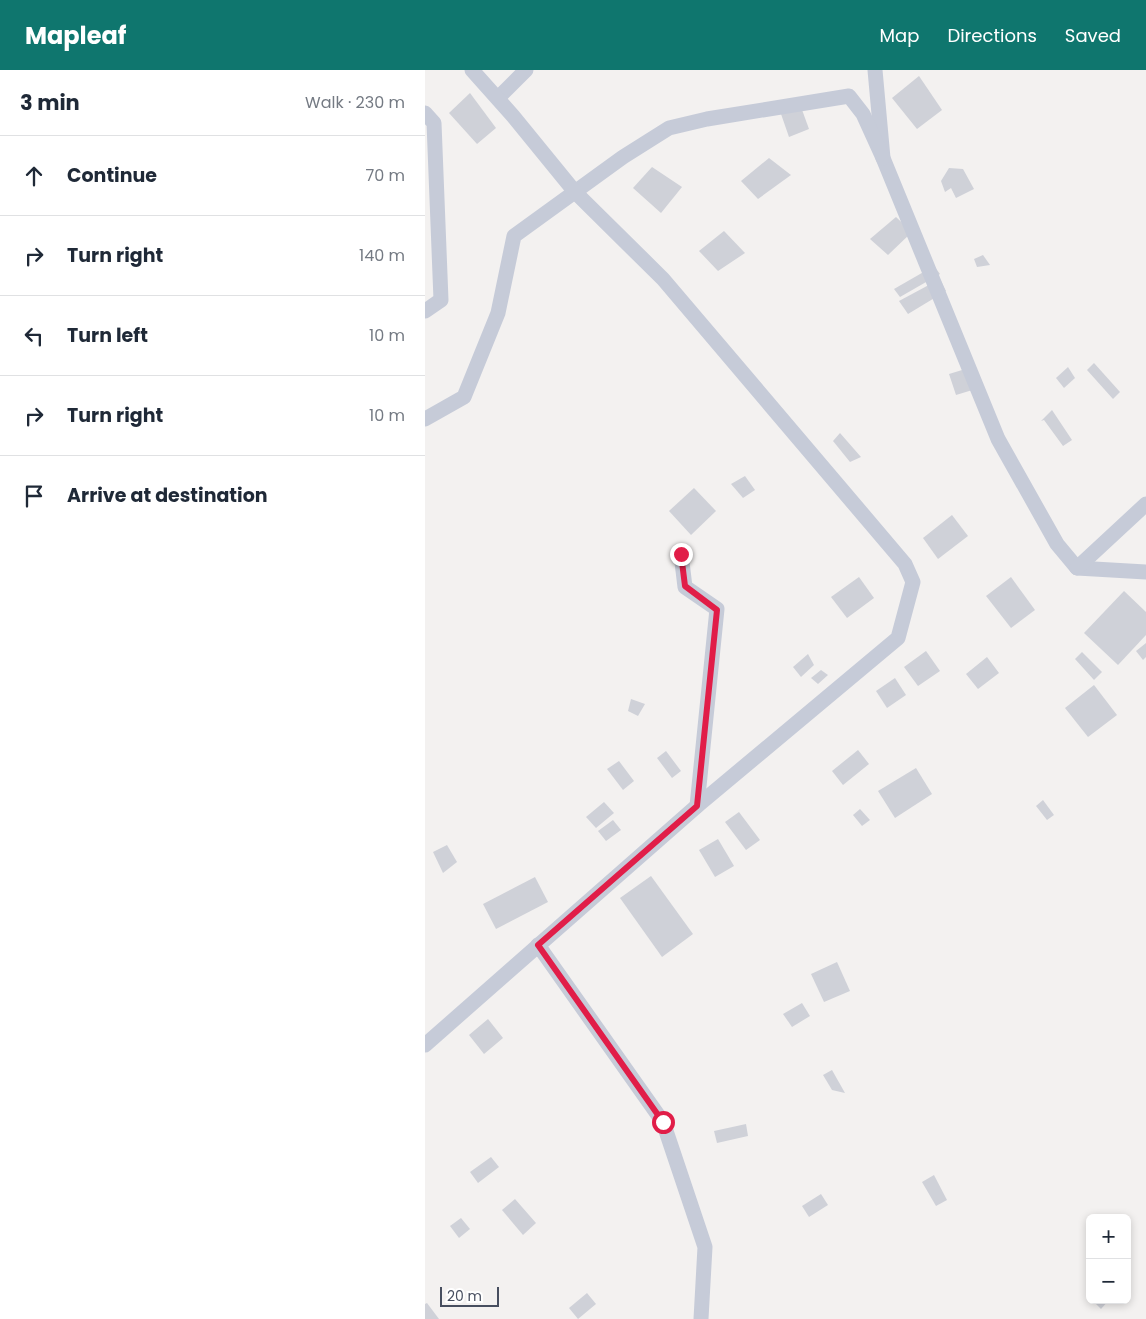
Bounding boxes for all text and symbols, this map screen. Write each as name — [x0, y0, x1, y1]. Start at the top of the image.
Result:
text: Mapleaf — [25, 19, 126, 52]
text: Map — [880, 23, 919, 48]
text: Directions — [947, 23, 1037, 48]
text: Saved — [1065, 23, 1121, 48]
text: 3 min — [20, 88, 80, 117]
text: Walk · 230 m — [305, 91, 405, 114]
icon: ahead — [20, 162, 48, 190]
text: Continue — [67, 162, 157, 189]
text: 70 m — [365, 164, 405, 187]
icon: right — [20, 242, 48, 270]
text: Turn right — [67, 242, 163, 269]
text: 140 m — [359, 244, 405, 267]
icon: left — [20, 322, 48, 350]
text: Turn left — [67, 322, 148, 349]
text: 10 m — [369, 324, 405, 347]
icon: right — [20, 402, 48, 430]
text: Turn right — [67, 402, 163, 429]
text: 10 m — [369, 404, 405, 427]
icon: arrive — [20, 482, 48, 510]
text: Arrive at destination — [67, 482, 268, 509]
route end — [670, 543, 693, 566]
route start — [652, 1111, 675, 1134]
map controls — [1086, 1214, 1131, 1304]
button: + — [1086, 1214, 1131, 1259]
button: − — [1086, 1259, 1131, 1304]
scale bar — [440, 1284, 499, 1307]
text: 20 m — [447, 1286, 482, 1306]

